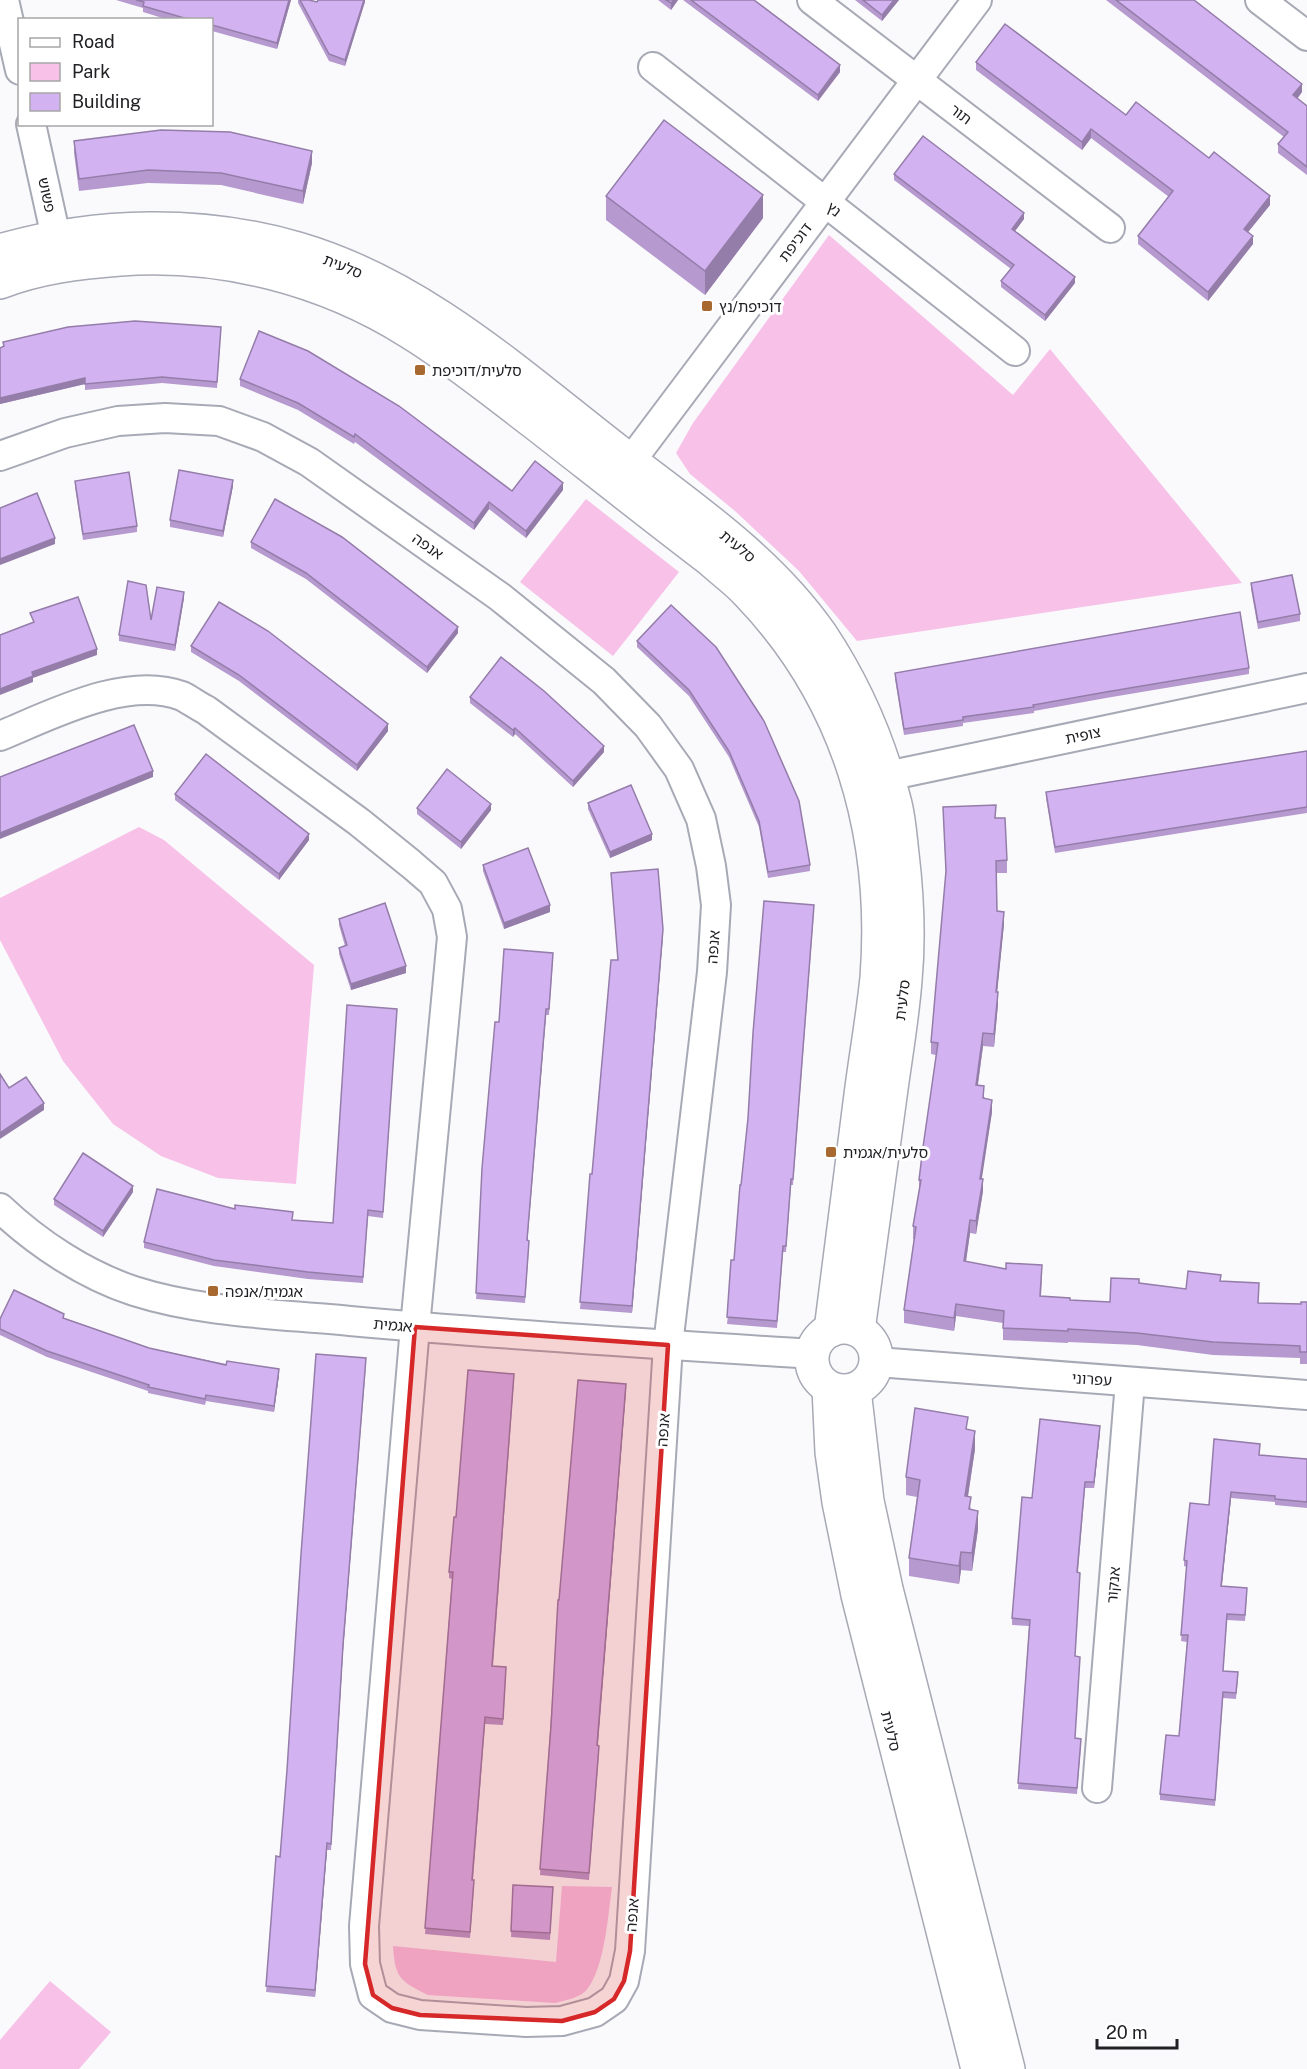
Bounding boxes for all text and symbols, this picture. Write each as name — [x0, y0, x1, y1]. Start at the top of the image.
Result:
legend — [18, 18, 213, 126]
text: Road — [72, 31, 115, 52]
text: Park — [72, 61, 110, 82]
text: Building — [72, 91, 141, 112]
street label: תור — [947, 100, 975, 128]
street label: פשוש — [35, 176, 59, 214]
street label: נץ — [823, 198, 845, 220]
street label: דוכיפת — [775, 219, 815, 265]
street label: סלעית — [321, 250, 365, 282]
place label: דוכיפת/נץ — [719, 298, 782, 315]
marker: דוכיפת/נץ — [700, 299, 714, 313]
place label: סלעית/דוכיפת — [432, 362, 522, 379]
marker: סלעית/דוכיפת — [413, 363, 427, 377]
street label: סלעית — [717, 526, 759, 566]
street label: אנפה — [409, 529, 447, 563]
street label: צופית — [1064, 723, 1102, 747]
street label: אנפה — [703, 930, 723, 964]
street label: סלעית — [891, 979, 913, 1021]
place label: סלעית/אגמית — [843, 1144, 928, 1161]
marker: סלעית/אגמית — [824, 1145, 838, 1159]
place label: אגמית/אנפה — [225, 1283, 303, 1300]
marker: אגמית/אנפה — [206, 1284, 220, 1298]
street label: אגמית — [373, 1315, 413, 1335]
street label: עפרוני — [1071, 1369, 1113, 1389]
street label: אנפה — [653, 1413, 673, 1447]
street label: אנקור — [1103, 1566, 1123, 1604]
street label: סלעית — [878, 1709, 904, 1753]
street label: אנפה — [622, 1898, 642, 1932]
scale bar — [1097, 2012, 1176, 2050]
text: 20 m — [1106, 2022, 1148, 2043]

